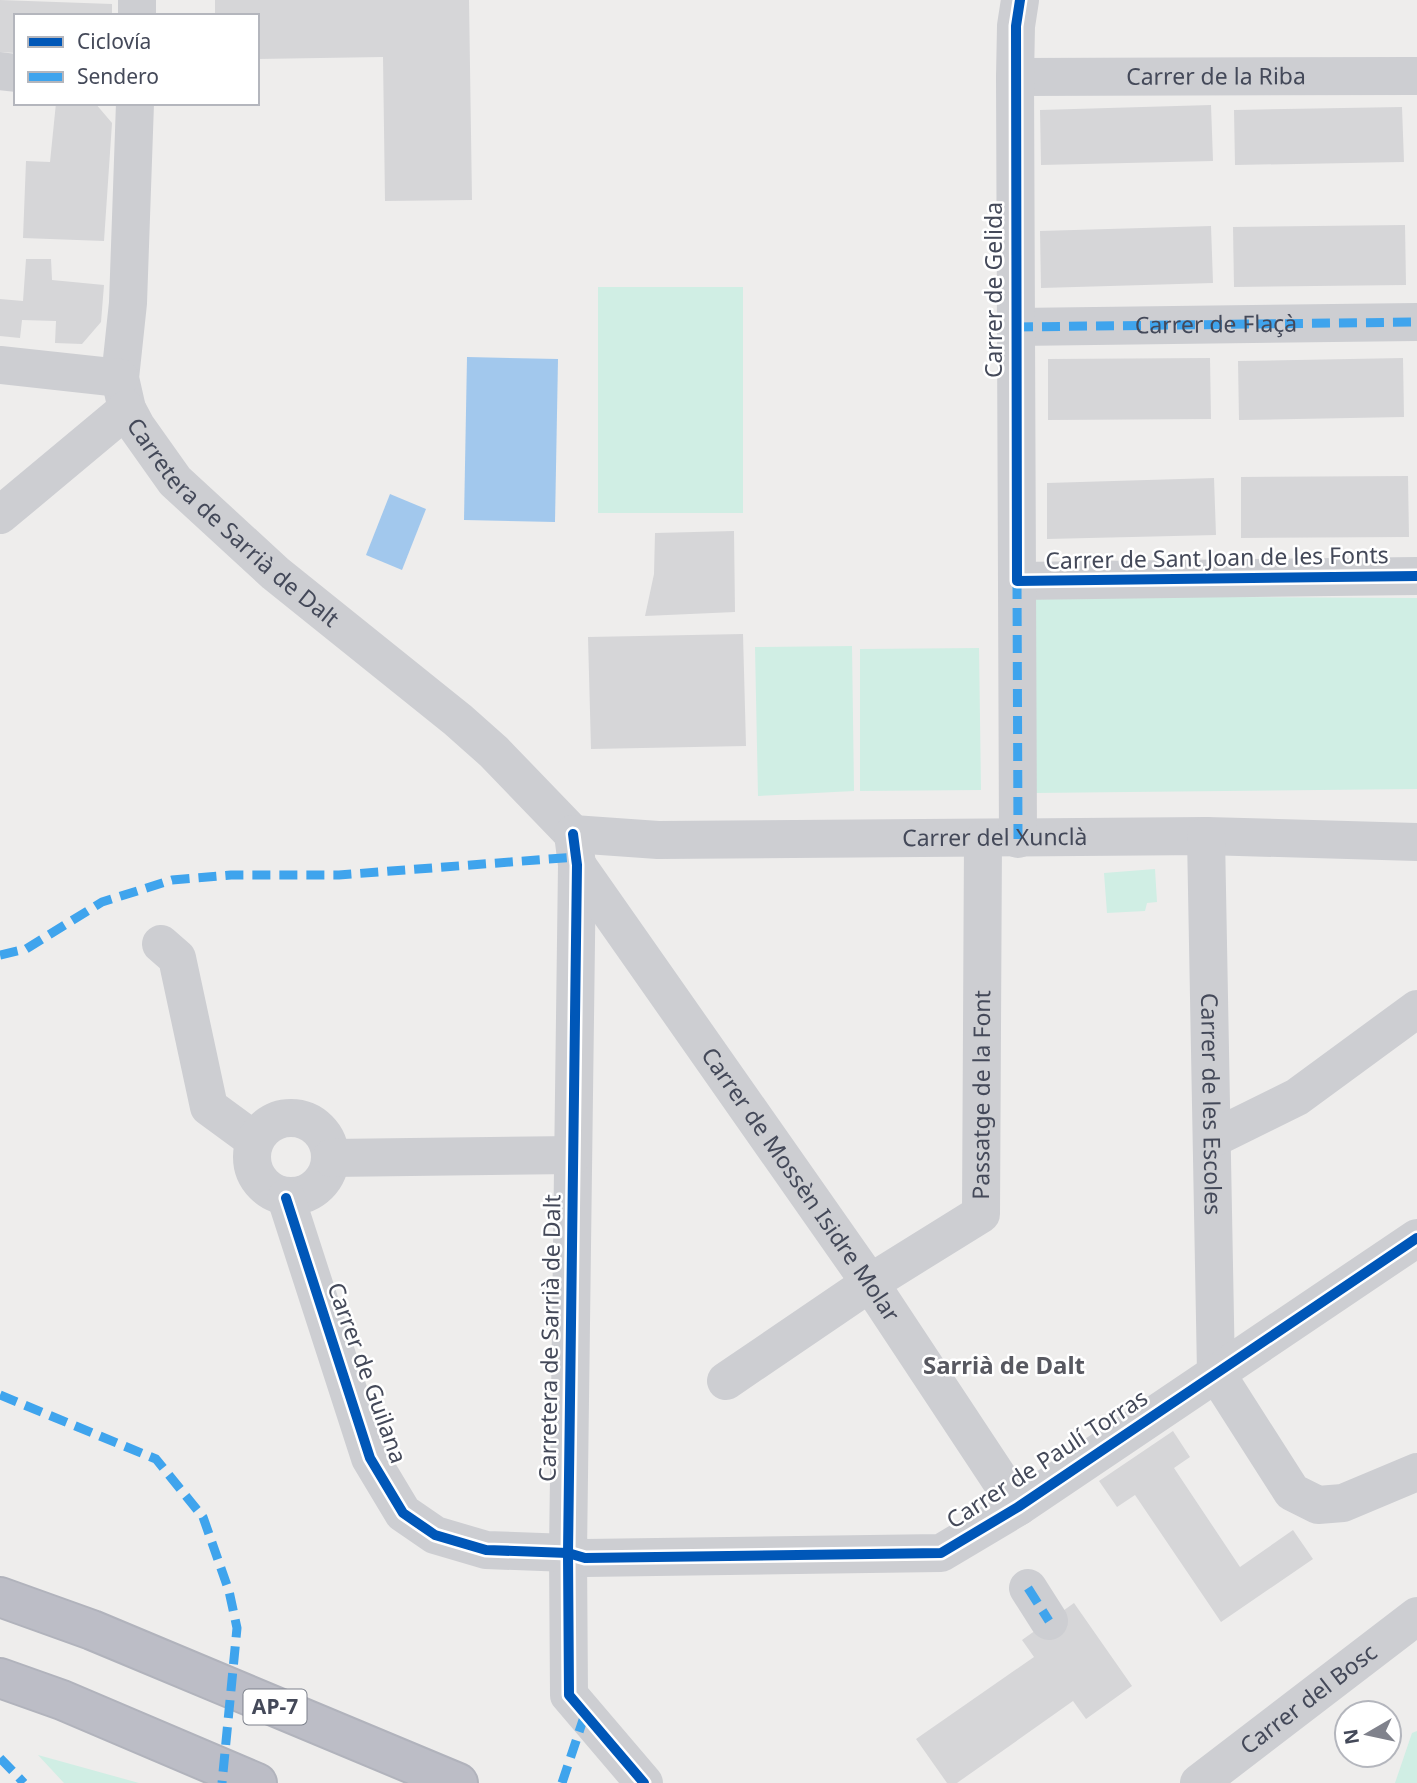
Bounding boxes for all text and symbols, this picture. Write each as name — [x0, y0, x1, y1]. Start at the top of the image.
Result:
legend — [14, 14, 259, 105]
text: Ciclovía — [77, 27, 151, 55]
street label: Carrer de la Riba — [1126, 59, 1306, 92]
text: Sendero — [77, 62, 159, 90]
street label: Carrer de Gelida — [977, 202, 1009, 378]
street label: Carrer de Flaçà — [1135, 306, 1297, 341]
street label: Carretera de Sarrià de Dalt — [120, 411, 346, 634]
street label: Carrer de Sant Joan de les Fonts — [1045, 538, 1389, 576]
street label: Carrer del Xunclà — [902, 820, 1088, 853]
street label: Passatge de la Font — [964, 990, 997, 1200]
street label: Carrer de les Escoles — [1194, 993, 1230, 1215]
street label: Carrer de Mossèn Isidre Molar — [695, 1040, 908, 1328]
street label: Carretera de Sarrià de Dalt — [530, 1194, 568, 1482]
street label: Carrer de Guilana — [320, 1278, 416, 1468]
district label: Sarrià de Dalt — [923, 1348, 1085, 1381]
street label: Carrer de Paulí Torras — [940, 1381, 1153, 1535]
street label: Carrer del Bosc — [1233, 1636, 1383, 1761]
road number: AP-7 — [244, 1690, 306, 1724]
north arrow — [1333, 1699, 1403, 1769]
text: N — [1337, 1727, 1365, 1746]

